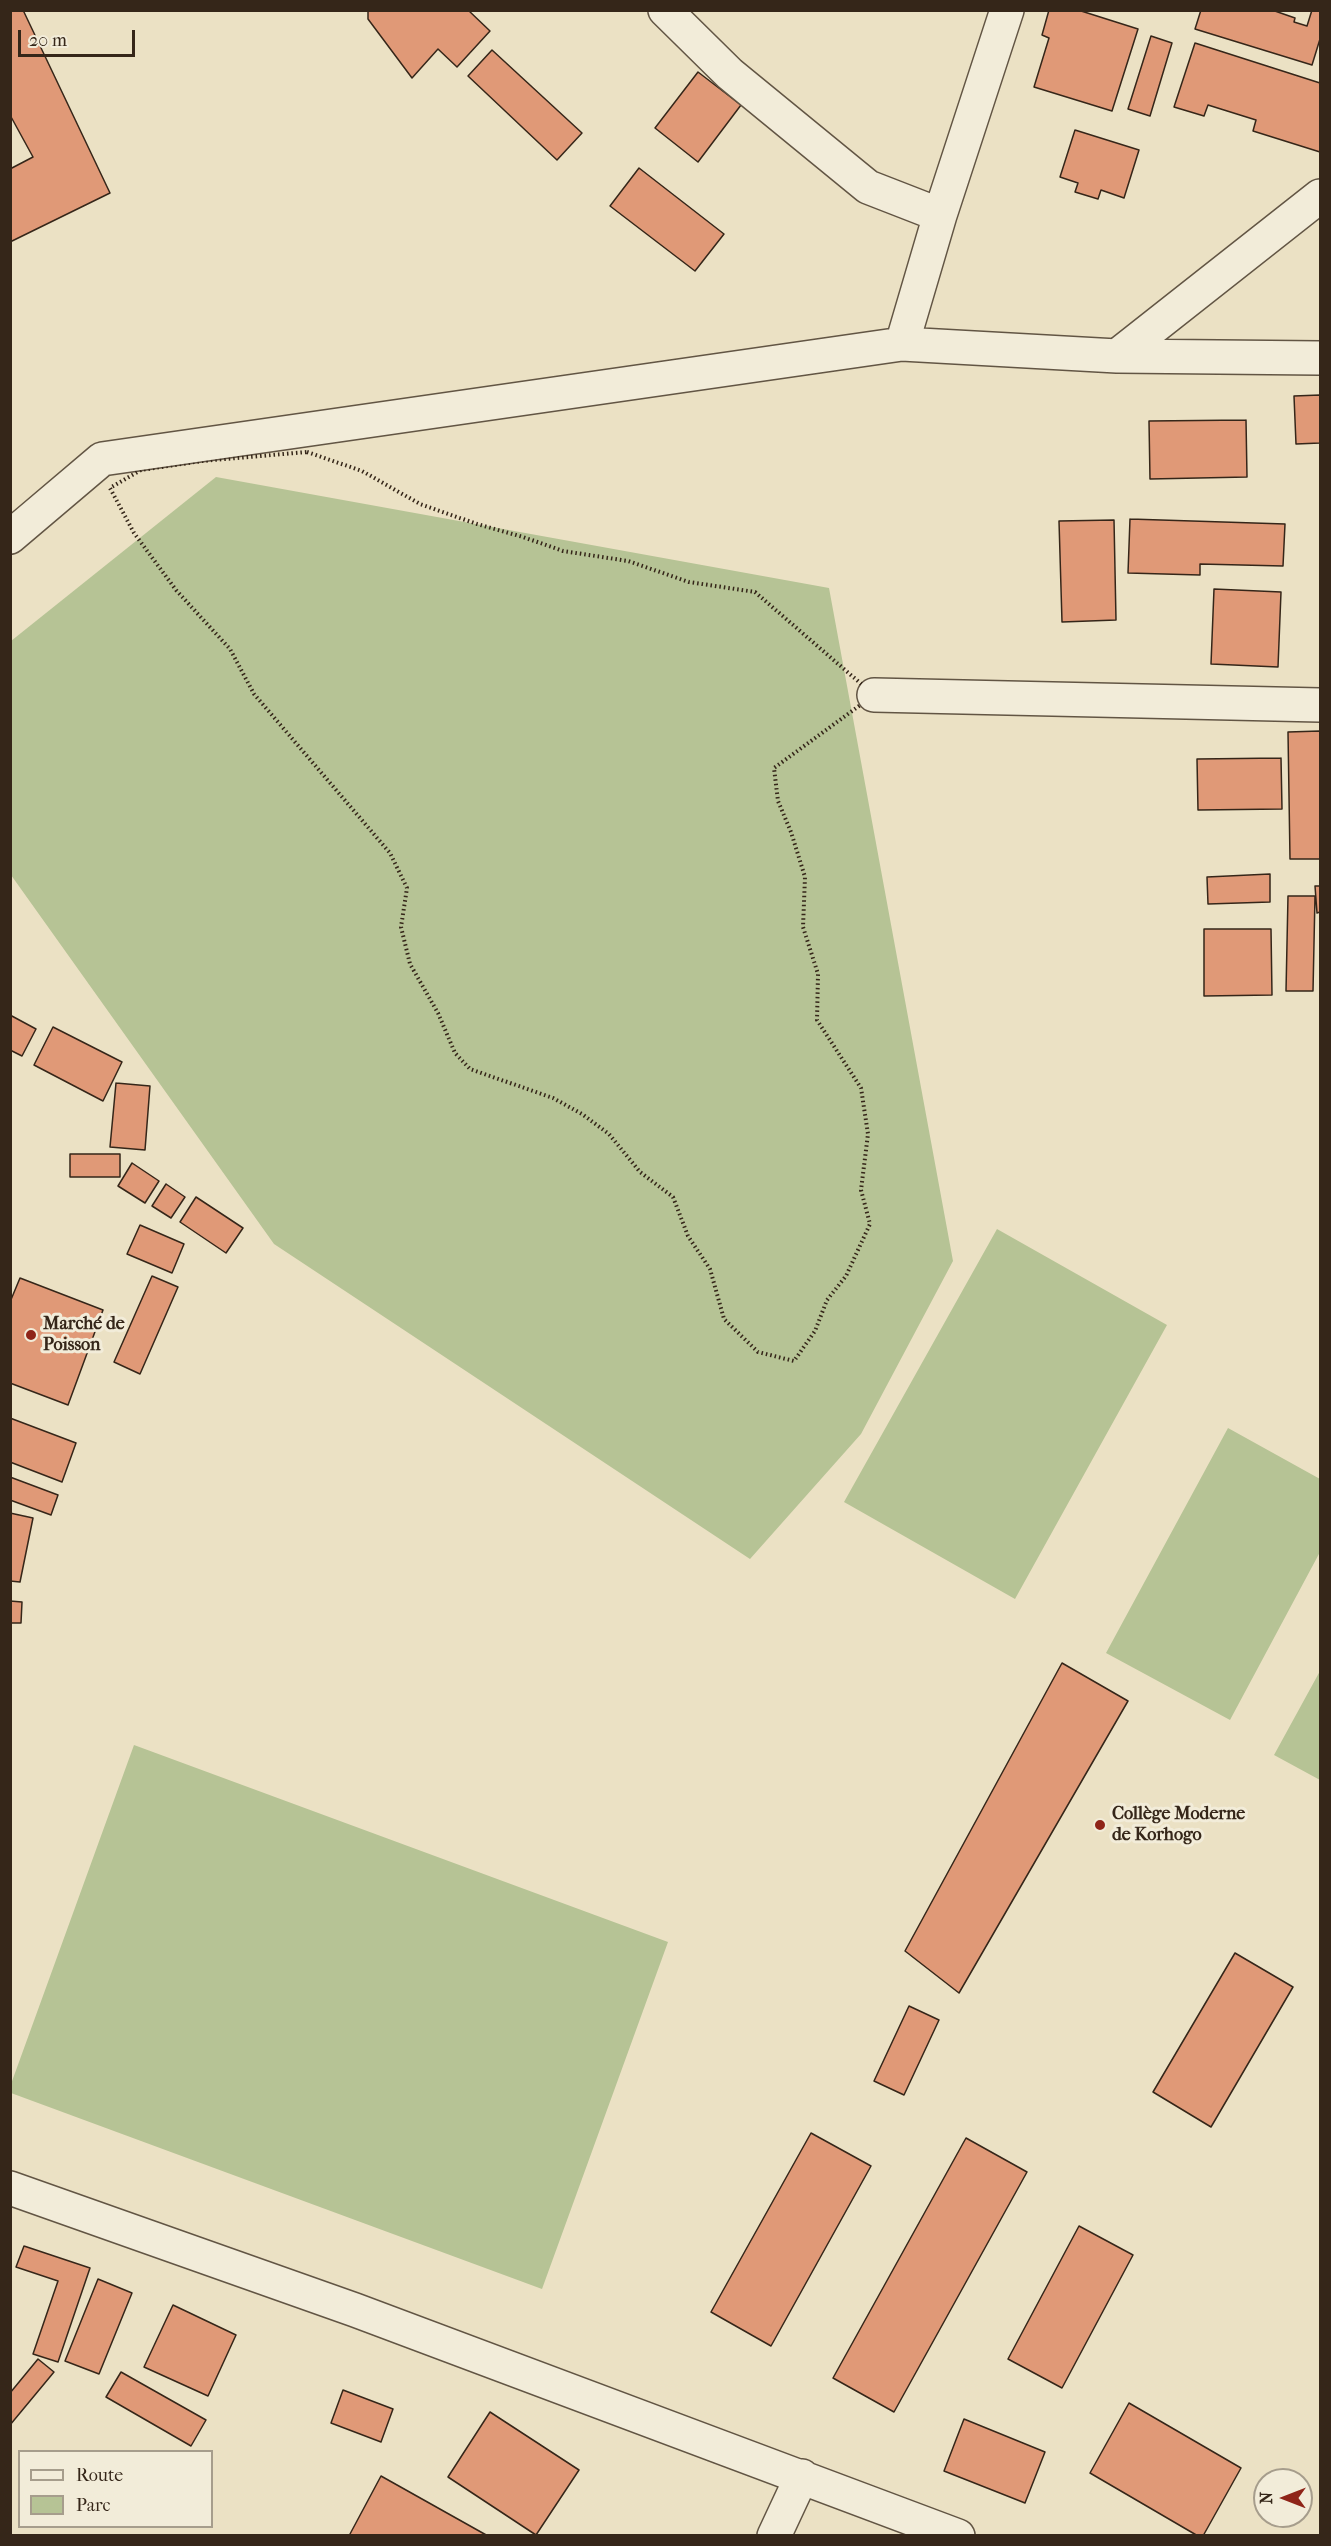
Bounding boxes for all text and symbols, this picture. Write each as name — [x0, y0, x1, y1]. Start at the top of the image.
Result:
scale bar — [21, 18, 138, 56]
text: 20 m — [29, 30, 67, 51]
place label: Marché de Poisson — [43, 1314, 125, 1356]
marker: Marché de Poisson — [24, 1328, 38, 1342]
place label: Collège Moderne de Korhogo — [1112, 1804, 1245, 1846]
marker: Collège Moderne de Korhogo — [1093, 1818, 1107, 1832]
legend — [18, 2450, 213, 2528]
text: Route — [76, 2465, 123, 2486]
north arrow — [1253, 2468, 1313, 2528]
text: N — [1257, 2492, 1276, 2504]
text: Parc — [76, 2495, 111, 2516]

